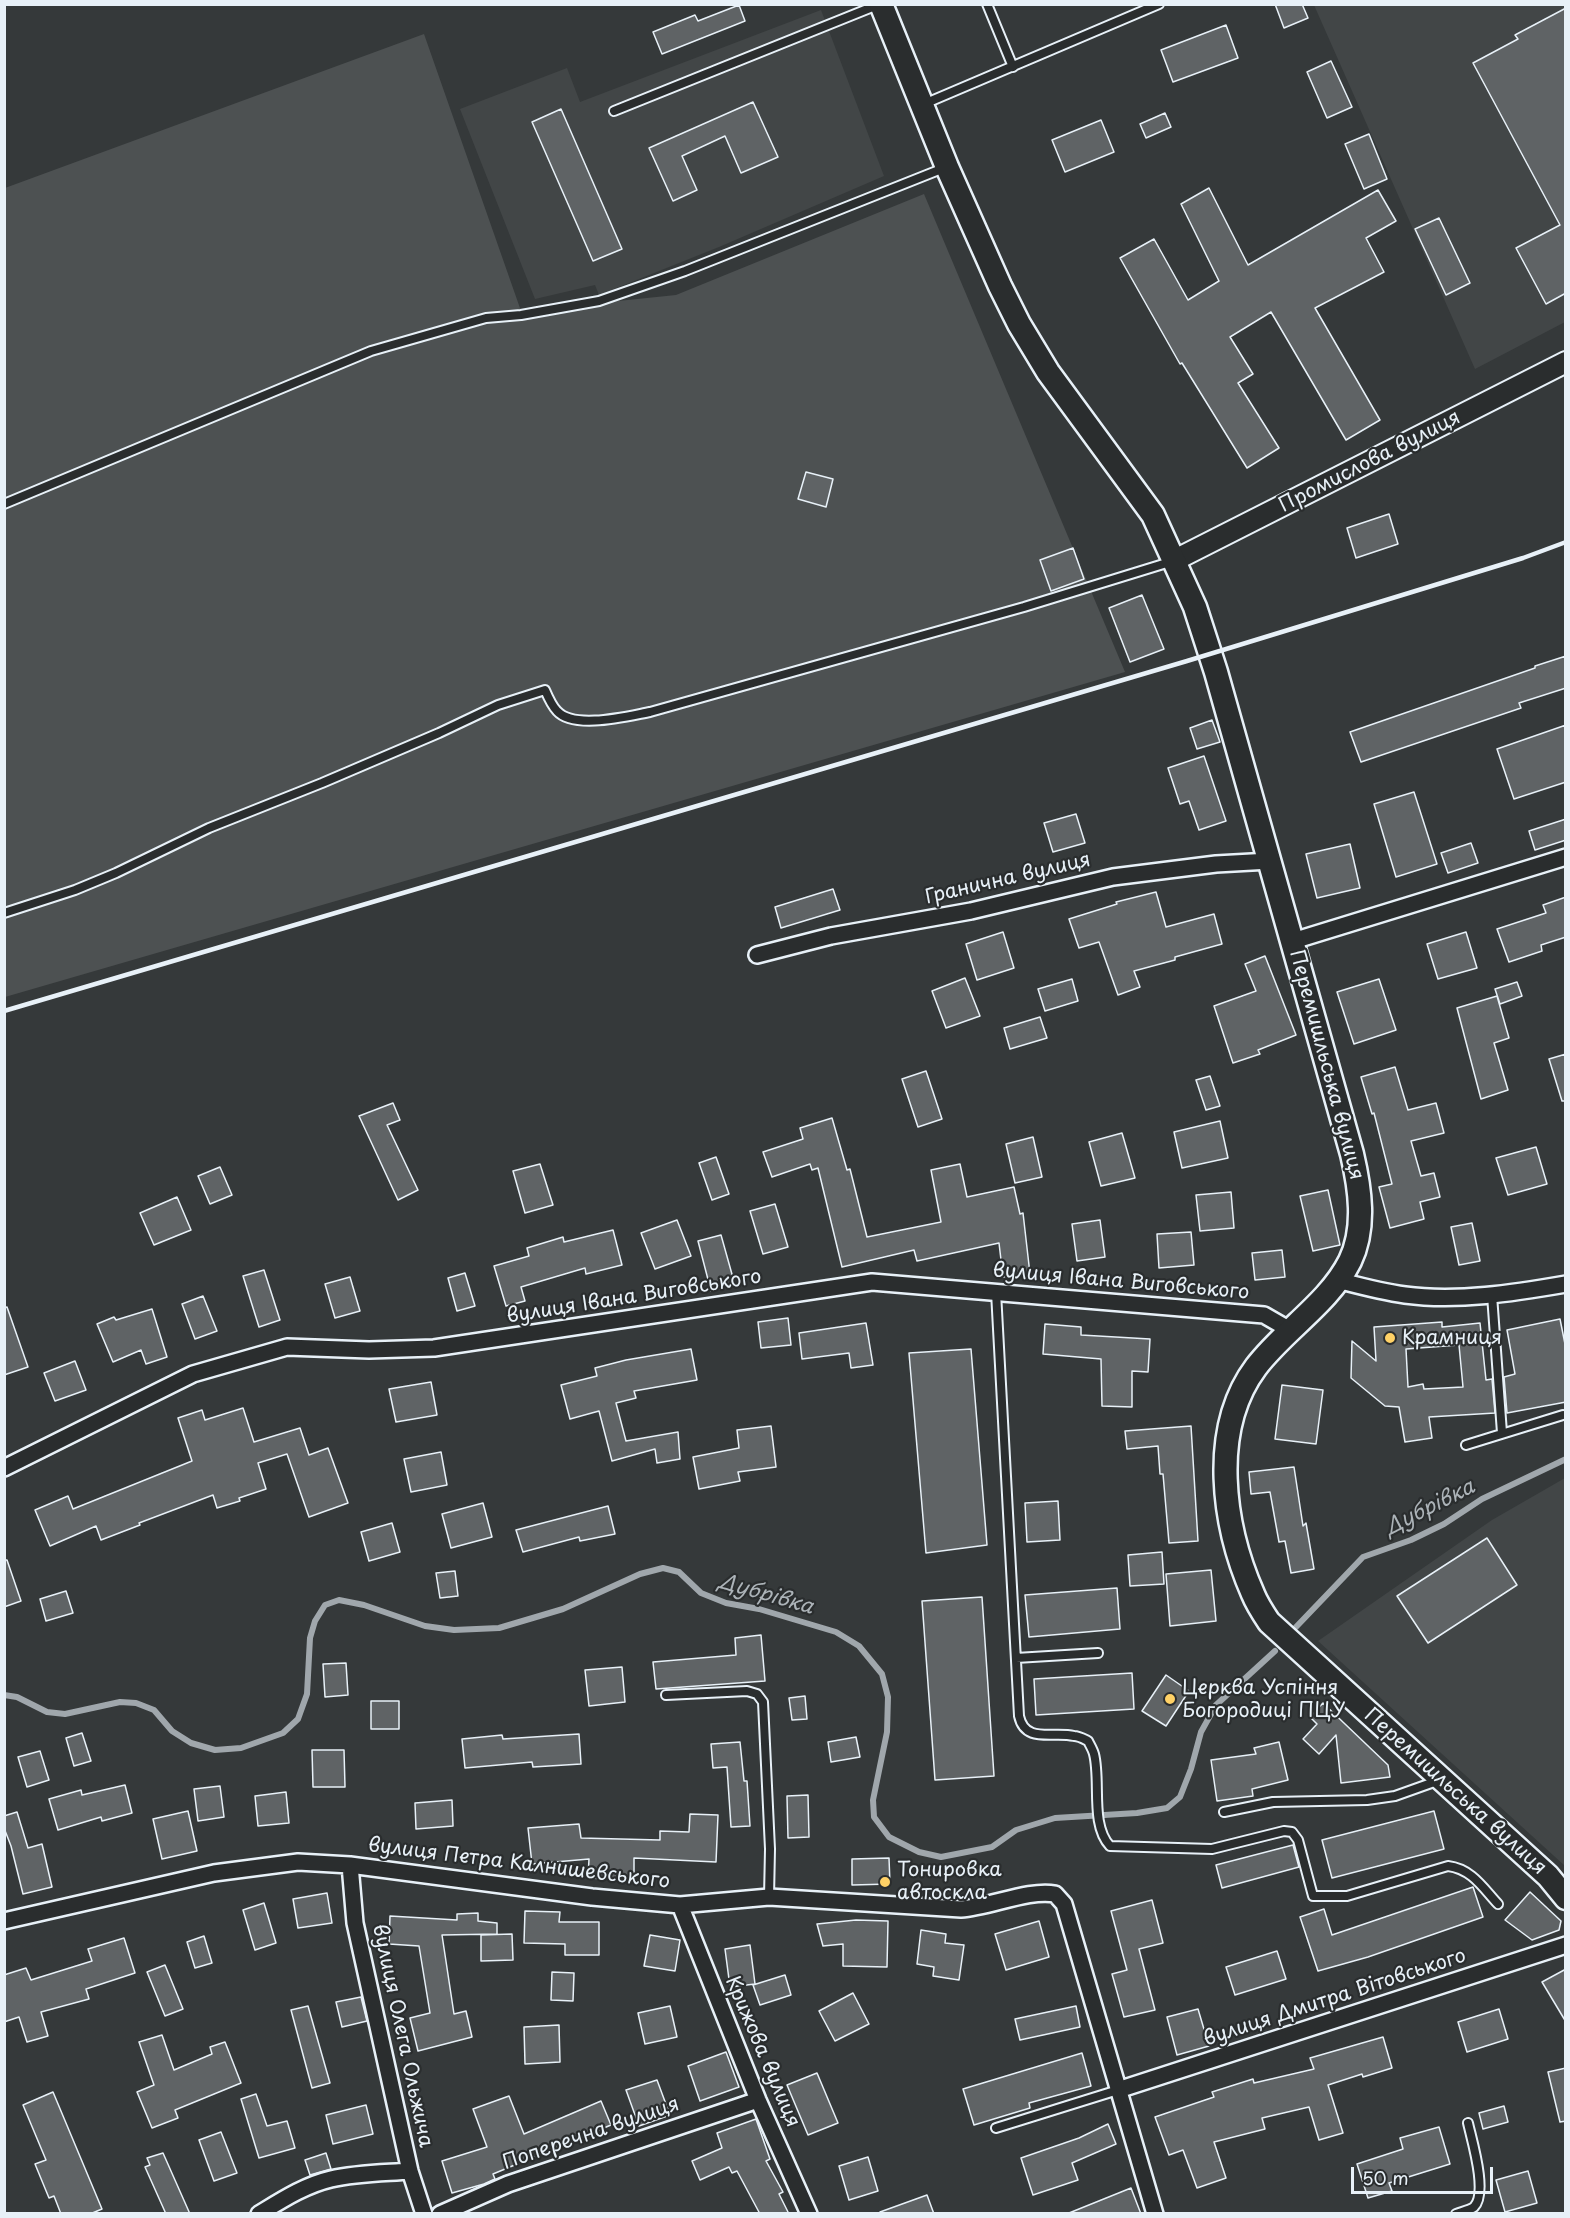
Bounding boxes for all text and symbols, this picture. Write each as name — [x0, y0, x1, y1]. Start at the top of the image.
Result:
street label: Промислова вулиця — [1275, 406, 1465, 518]
street label: Гранична вулиця — [923, 848, 1093, 910]
street label: Перемишльська вулиця — [1284, 947, 1368, 1183]
street label: вулиця Івана Виговського — [992, 1259, 1250, 1305]
street label: вулиця Івана Виговського — [505, 1265, 763, 1329]
place label: Крамниця — [1402, 1326, 1502, 1350]
marker: Крамниця — [1383, 1331, 1397, 1345]
water label: Дубрівка — [1381, 1475, 1479, 1541]
water label: Дубрівка — [716, 1569, 816, 1621]
place label: Церква Успіння Богородиці ПЦУ — [1182, 1676, 1345, 1723]
marker: Церква Успіння Богородиці ПЦУ — [1163, 1692, 1177, 1706]
street label: Перемишльська вулиця — [1359, 1704, 1551, 1880]
street label: вулиця Петра Калнишевського — [367, 1834, 671, 1894]
place label: Тонировка автоскла — [897, 1858, 1002, 1905]
marker: Тонировка автоскла — [878, 1875, 892, 1889]
street label: вулиця Олега Ольжича — [367, 1922, 437, 2150]
street label: вулиця Дмитра Вітовського — [1201, 1944, 1469, 2052]
street label: Крижова вулиця — [719, 1973, 805, 2131]
street label: Поперечна вулиця — [500, 2092, 682, 2176]
scale bar — [1354, 2155, 1496, 2193]
text: 50 m — [1362, 2164, 1409, 2191]

